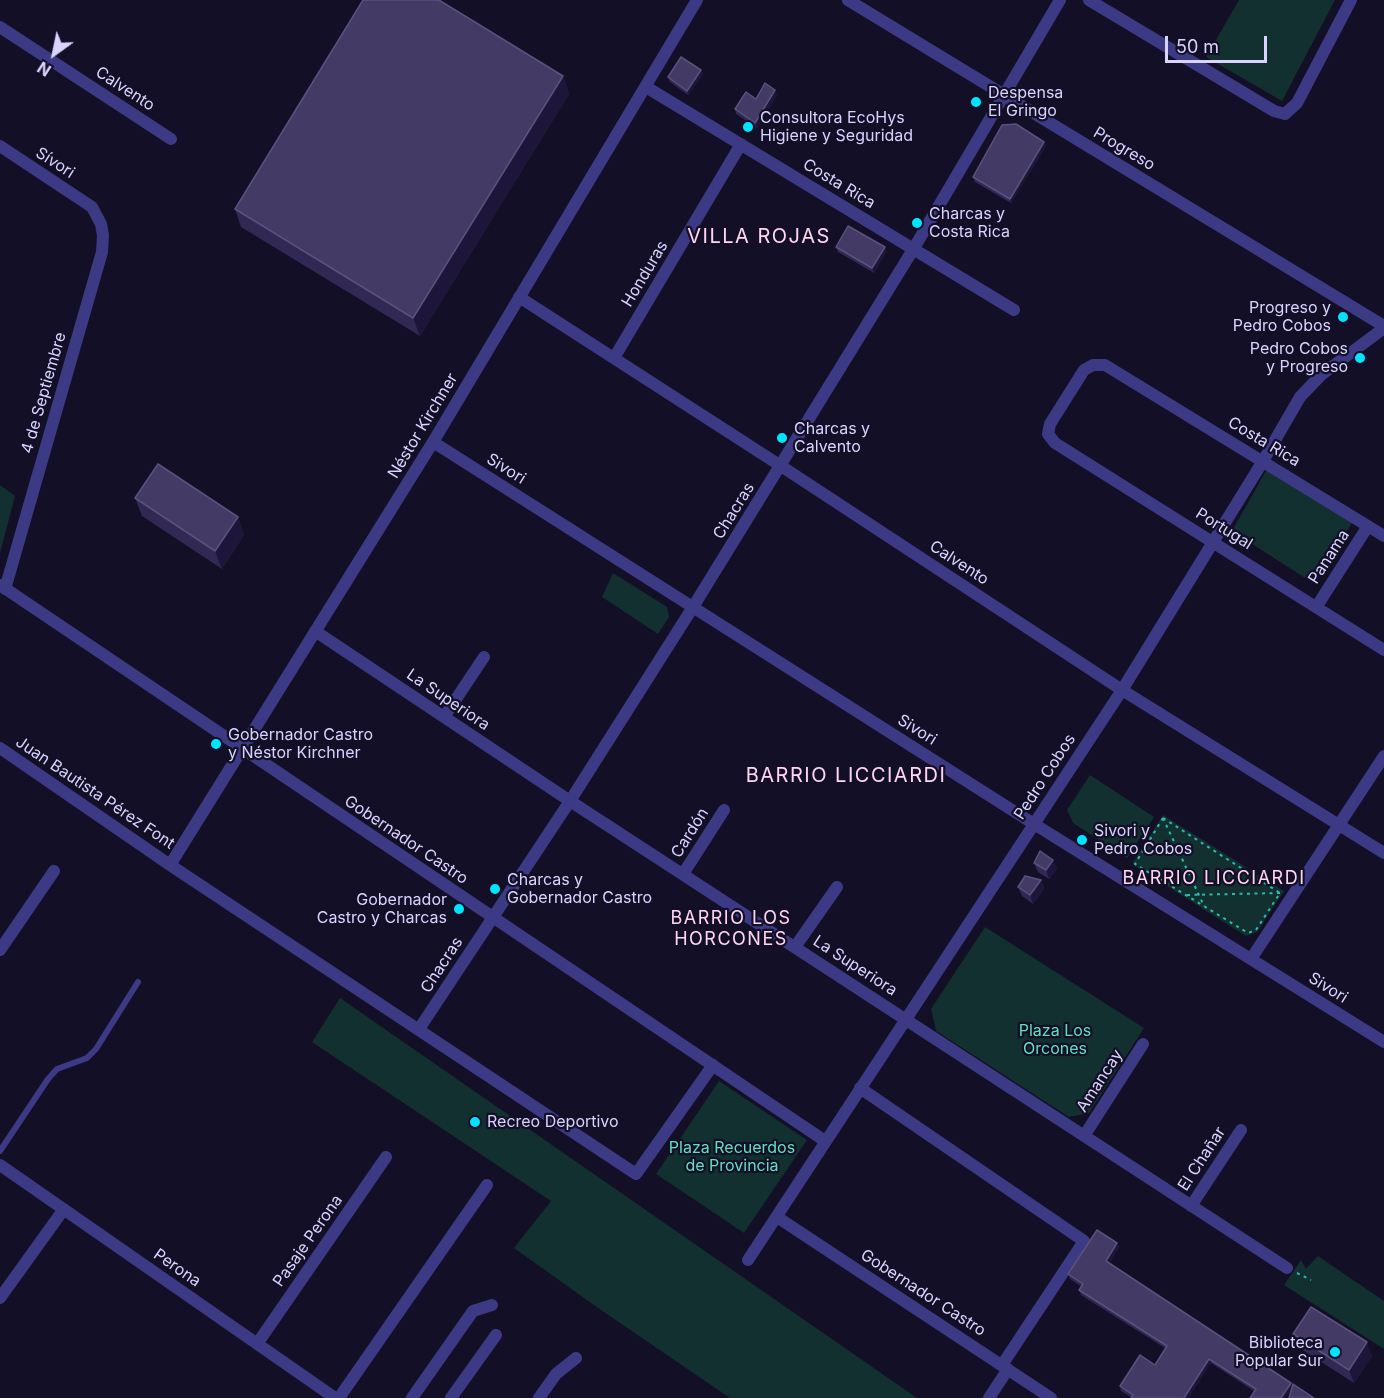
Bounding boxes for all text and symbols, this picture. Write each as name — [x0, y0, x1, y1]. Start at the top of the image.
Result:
north arrow — [24, 24, 84, 84]
scale bar — [1168, 24, 1270, 62]
text: 50 m — [1176, 36, 1219, 57]
text: N — [34, 57, 55, 81]
street label: Calvento — [92, 63, 158, 115]
place label: Despensa El Gringo — [988, 83, 1063, 121]
marker: Despensa El Gringo — [969, 95, 983, 109]
place label: Consultora EcoHys Higiene y Seguridad — [760, 108, 913, 146]
marker: Consultora EcoHys Higiene y Seguridad — [741, 120, 755, 134]
street label: Progreso — [1090, 123, 1158, 175]
street label: Sívori — [32, 143, 78, 183]
street label: Costa Rica — [799, 155, 879, 213]
place label: Charcas y Costa Rica — [929, 204, 1010, 242]
marker: Charcas y Costa Rica — [910, 216, 924, 230]
district label: VILLA ROJAS — [687, 225, 831, 249]
street label: Honduras — [618, 237, 672, 311]
place label: Progreso y Pedro Cobos — [1233, 298, 1331, 336]
marker: Progreso y Pedro Cobos — [1336, 310, 1350, 324]
street label: 4 de Septiembre — [18, 330, 70, 456]
place label: Pedro Cobos y Progreso — [1250, 339, 1348, 377]
marker: Pedro Cobos y Progreso — [1353, 351, 1367, 365]
street label: Néstor Kirchner — [384, 370, 462, 482]
street label: Costa Rica — [1224, 413, 1304, 471]
place label: Charcas y Calvento — [794, 419, 870, 457]
marker: Charcas y Calvento — [775, 431, 789, 445]
street label: Sivori — [483, 450, 529, 488]
street label: Chacras — [709, 479, 759, 543]
street label: Portugal — [1192, 504, 1256, 554]
street label: Panama — [1304, 526, 1354, 588]
street label: Calvento — [926, 537, 992, 589]
street label: La Superiora — [403, 665, 493, 735]
street label: Sivori — [894, 711, 940, 749]
place label: Gobernador Castro y Néstor Kirchner — [228, 725, 373, 763]
street label: Pedro Cobos — [1010, 731, 1080, 823]
street label: Juan Bautista Pérez Font — [12, 733, 178, 853]
marker: Gobernador Castro y Néstor Kirchner — [209, 737, 223, 751]
district label: BARRIO LICCIARDI — [746, 764, 946, 788]
street label: Gobernador Castro — [341, 792, 471, 888]
street label: Cardón — [667, 804, 713, 862]
place label: Sivori y Pedro Cobos — [1094, 821, 1192, 859]
marker: Sivori y Pedro Cobos — [1075, 833, 1089, 847]
district label: BARRIO LICCIARDI — [1123, 868, 1305, 890]
place label: Charcas y Gobernador Castro — [507, 870, 652, 908]
marker: Charcas y Gobernador Castro — [488, 882, 502, 896]
place label: Gobernador Castro y Charcas — [317, 890, 447, 928]
marker: Gobernador Castro y Charcas — [452, 902, 466, 916]
district label: BARRIO LOS HORCONES — [670, 908, 792, 950]
street label: La Superiora — [809, 932, 901, 1000]
street label: Chacras — [417, 933, 467, 997]
street label: Sivori — [1305, 969, 1351, 1007]
park label: Plaza Los Orcones — [1019, 1021, 1091, 1059]
street label: Amancay — [1073, 1046, 1127, 1116]
place label: Recreo Deportivo — [487, 1112, 619, 1132]
marker: Recreo Deportivo — [468, 1115, 482, 1129]
street label: El Chañar — [1174, 1123, 1230, 1195]
park label: Plaza Recuerdos de Provincia — [669, 1138, 795, 1176]
street label: Pasaje Perona — [269, 1191, 347, 1291]
street label: Perona — [150, 1245, 204, 1291]
street label: Gobernador Castro — [857, 1245, 989, 1341]
place label: Biblioteca Popular Sur — [1235, 1333, 1323, 1371]
marker: Biblioteca Popular Sur — [1328, 1345, 1342, 1359]

